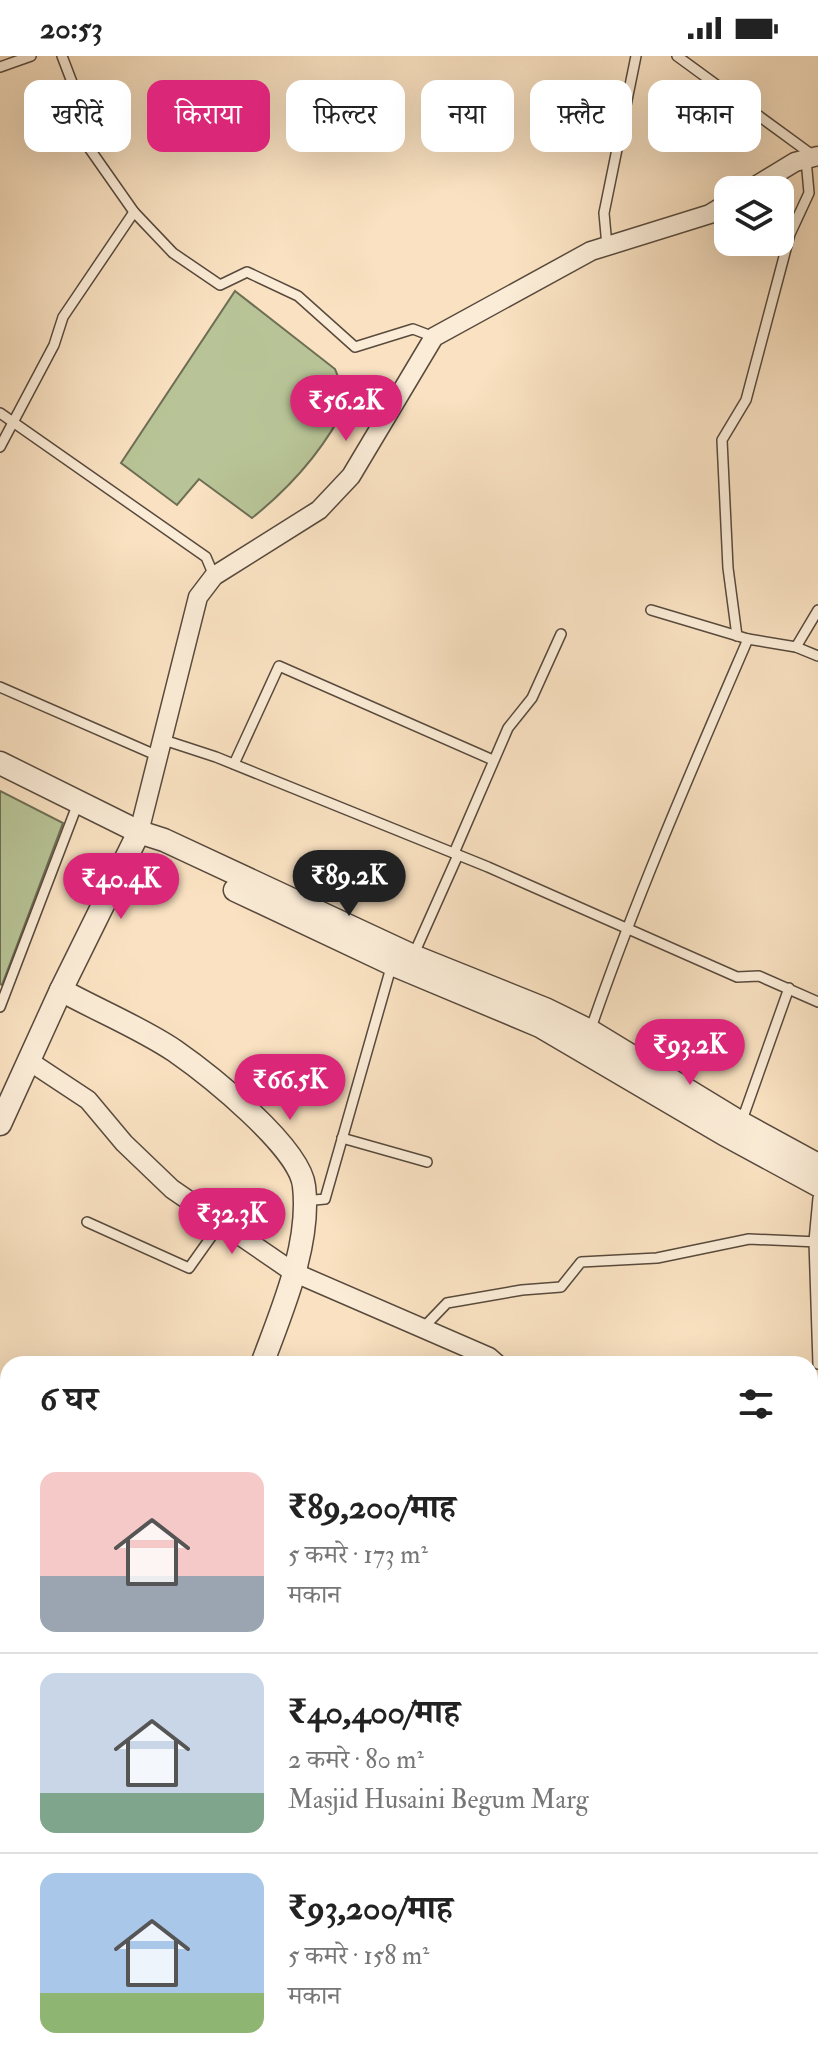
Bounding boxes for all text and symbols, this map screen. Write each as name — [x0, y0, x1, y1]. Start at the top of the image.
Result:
text: 20:53 — [40, 10, 103, 47]
chip: खरीदें — [24, 80, 131, 152]
chip: किराया — [147, 80, 270, 152]
chip: फ़िल्टर — [286, 80, 405, 152]
chip: नया — [421, 80, 514, 152]
chip: फ़्लैट — [530, 80, 632, 152]
chip: मकान — [648, 80, 761, 152]
map controls — [714, 176, 794, 256]
button: layers — [714, 176, 794, 256]
pin: ₹56.2K — [281, 375, 411, 443]
text: ₹56.2K — [308, 385, 384, 417]
pin: ₹89.2K — [284, 850, 414, 918]
pin: ₹40.4K — [56, 853, 186, 921]
text: ₹89.2K — [311, 860, 387, 892]
text: ₹40.4K — [81, 863, 161, 895]
pin: ₹93.2K — [625, 1019, 755, 1087]
text: ₹93.2K — [653, 1029, 727, 1061]
pin: ₹66.5K — [225, 1054, 355, 1122]
text: ₹66.5K — [252, 1064, 328, 1096]
pin: ₹32.3K — [167, 1188, 297, 1256]
text: ₹32.3K — [196, 1198, 268, 1230]
text: 6 घर — [40, 1378, 98, 1421]
icon: filters — [734, 1382, 778, 1426]
text: ₹89,200/माह — [288, 1486, 456, 1529]
icon: home — [104, 1504, 200, 1600]
text: 5 कमरे · 173 m² — [288, 1539, 428, 1571]
text: मकान — [288, 1579, 341, 1611]
text: ₹40,400/माह — [288, 1691, 460, 1734]
icon: home — [104, 1705, 200, 1801]
text: 2 कमरे · 80 m² — [288, 1744, 424, 1776]
text: Masjid Husaini Begum Marg — [288, 1784, 589, 1816]
text: ₹93,200/माह — [288, 1887, 453, 1930]
icon: home — [104, 1905, 200, 2001]
text: 5 कमरे · 158 m² — [288, 1940, 429, 1972]
text: मकान — [288, 1980, 341, 2012]

